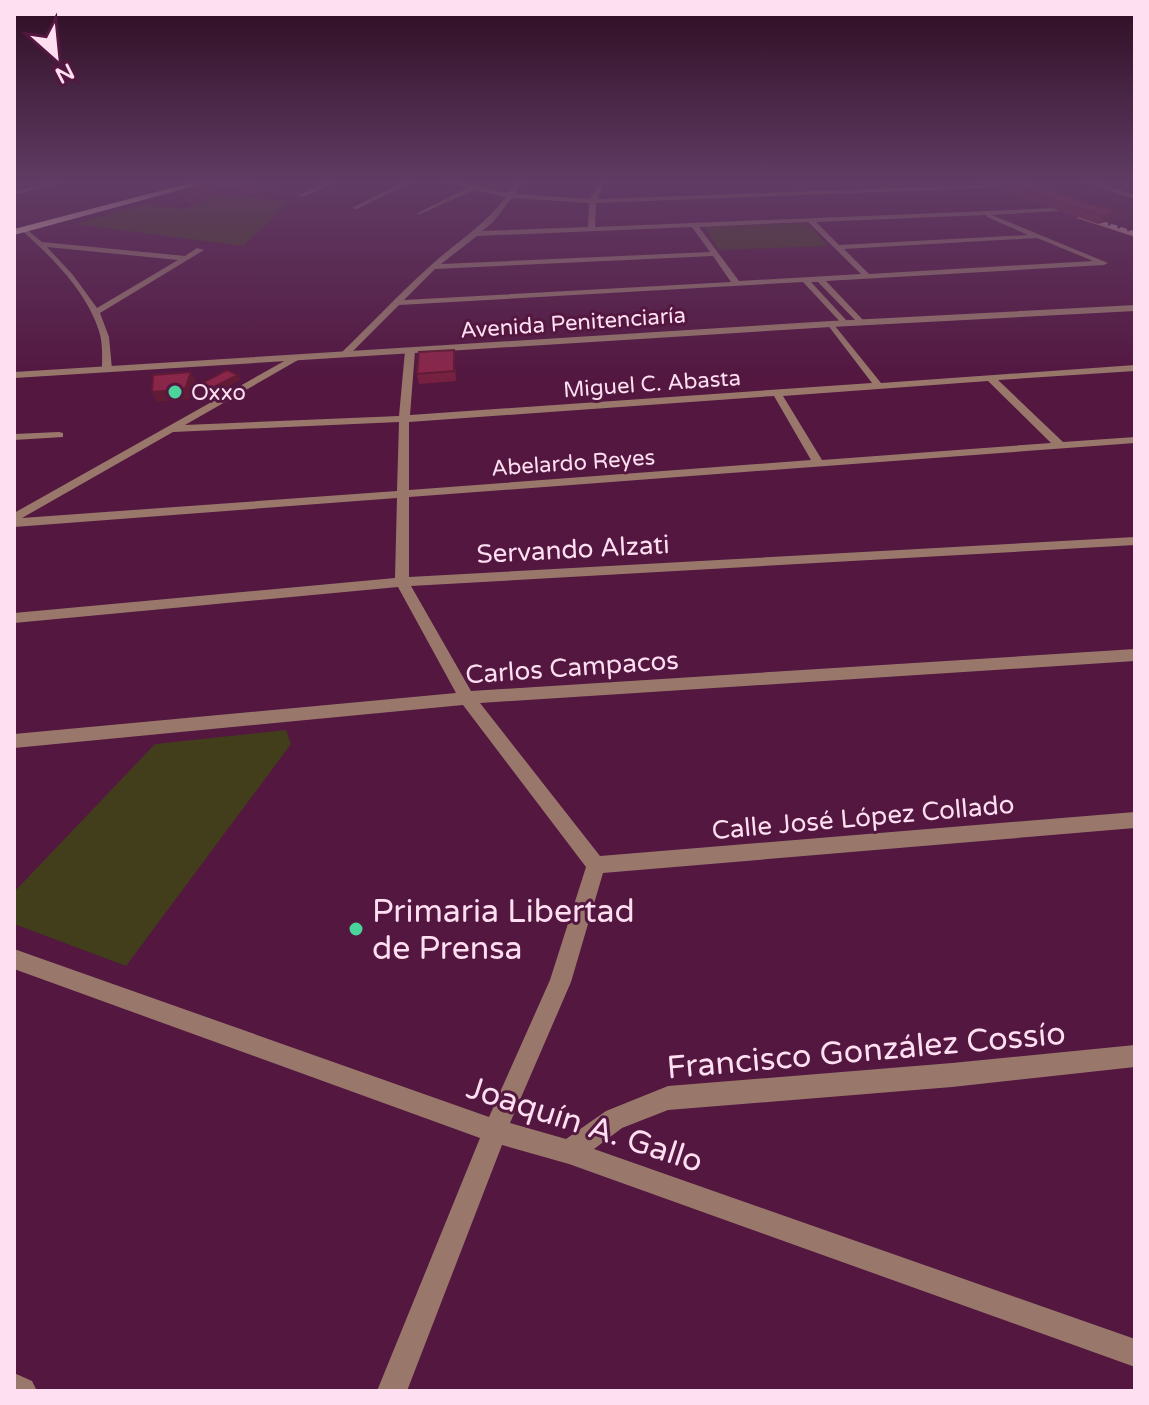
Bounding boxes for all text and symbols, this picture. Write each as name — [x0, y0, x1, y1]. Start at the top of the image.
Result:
north arrow — [16, 16, 96, 96]
text: N — [51, 57, 78, 89]
street label: Avenida Penitenciaría — [459, 302, 687, 344]
street label: Miguel C. Abasta — [562, 365, 742, 403]
place label: Oxxo — [191, 380, 246, 406]
marker: Oxxo — [166, 383, 184, 401]
street label: Abelardo Reyes — [490, 444, 656, 482]
street label: Servando Alzati — [476, 529, 670, 570]
street label: Carlos Campacos — [464, 645, 680, 690]
street label: Calle José López Collado — [710, 789, 1016, 846]
place label: Primaria Libertad de Prensa — [372, 893, 635, 968]
marker: Primaria Libertad de Prensa — [347, 920, 365, 938]
street label: Francisco González Cossío — [665, 1015, 1067, 1087]
street label: Joaquín A. Gallo — [462, 1069, 708, 1181]

